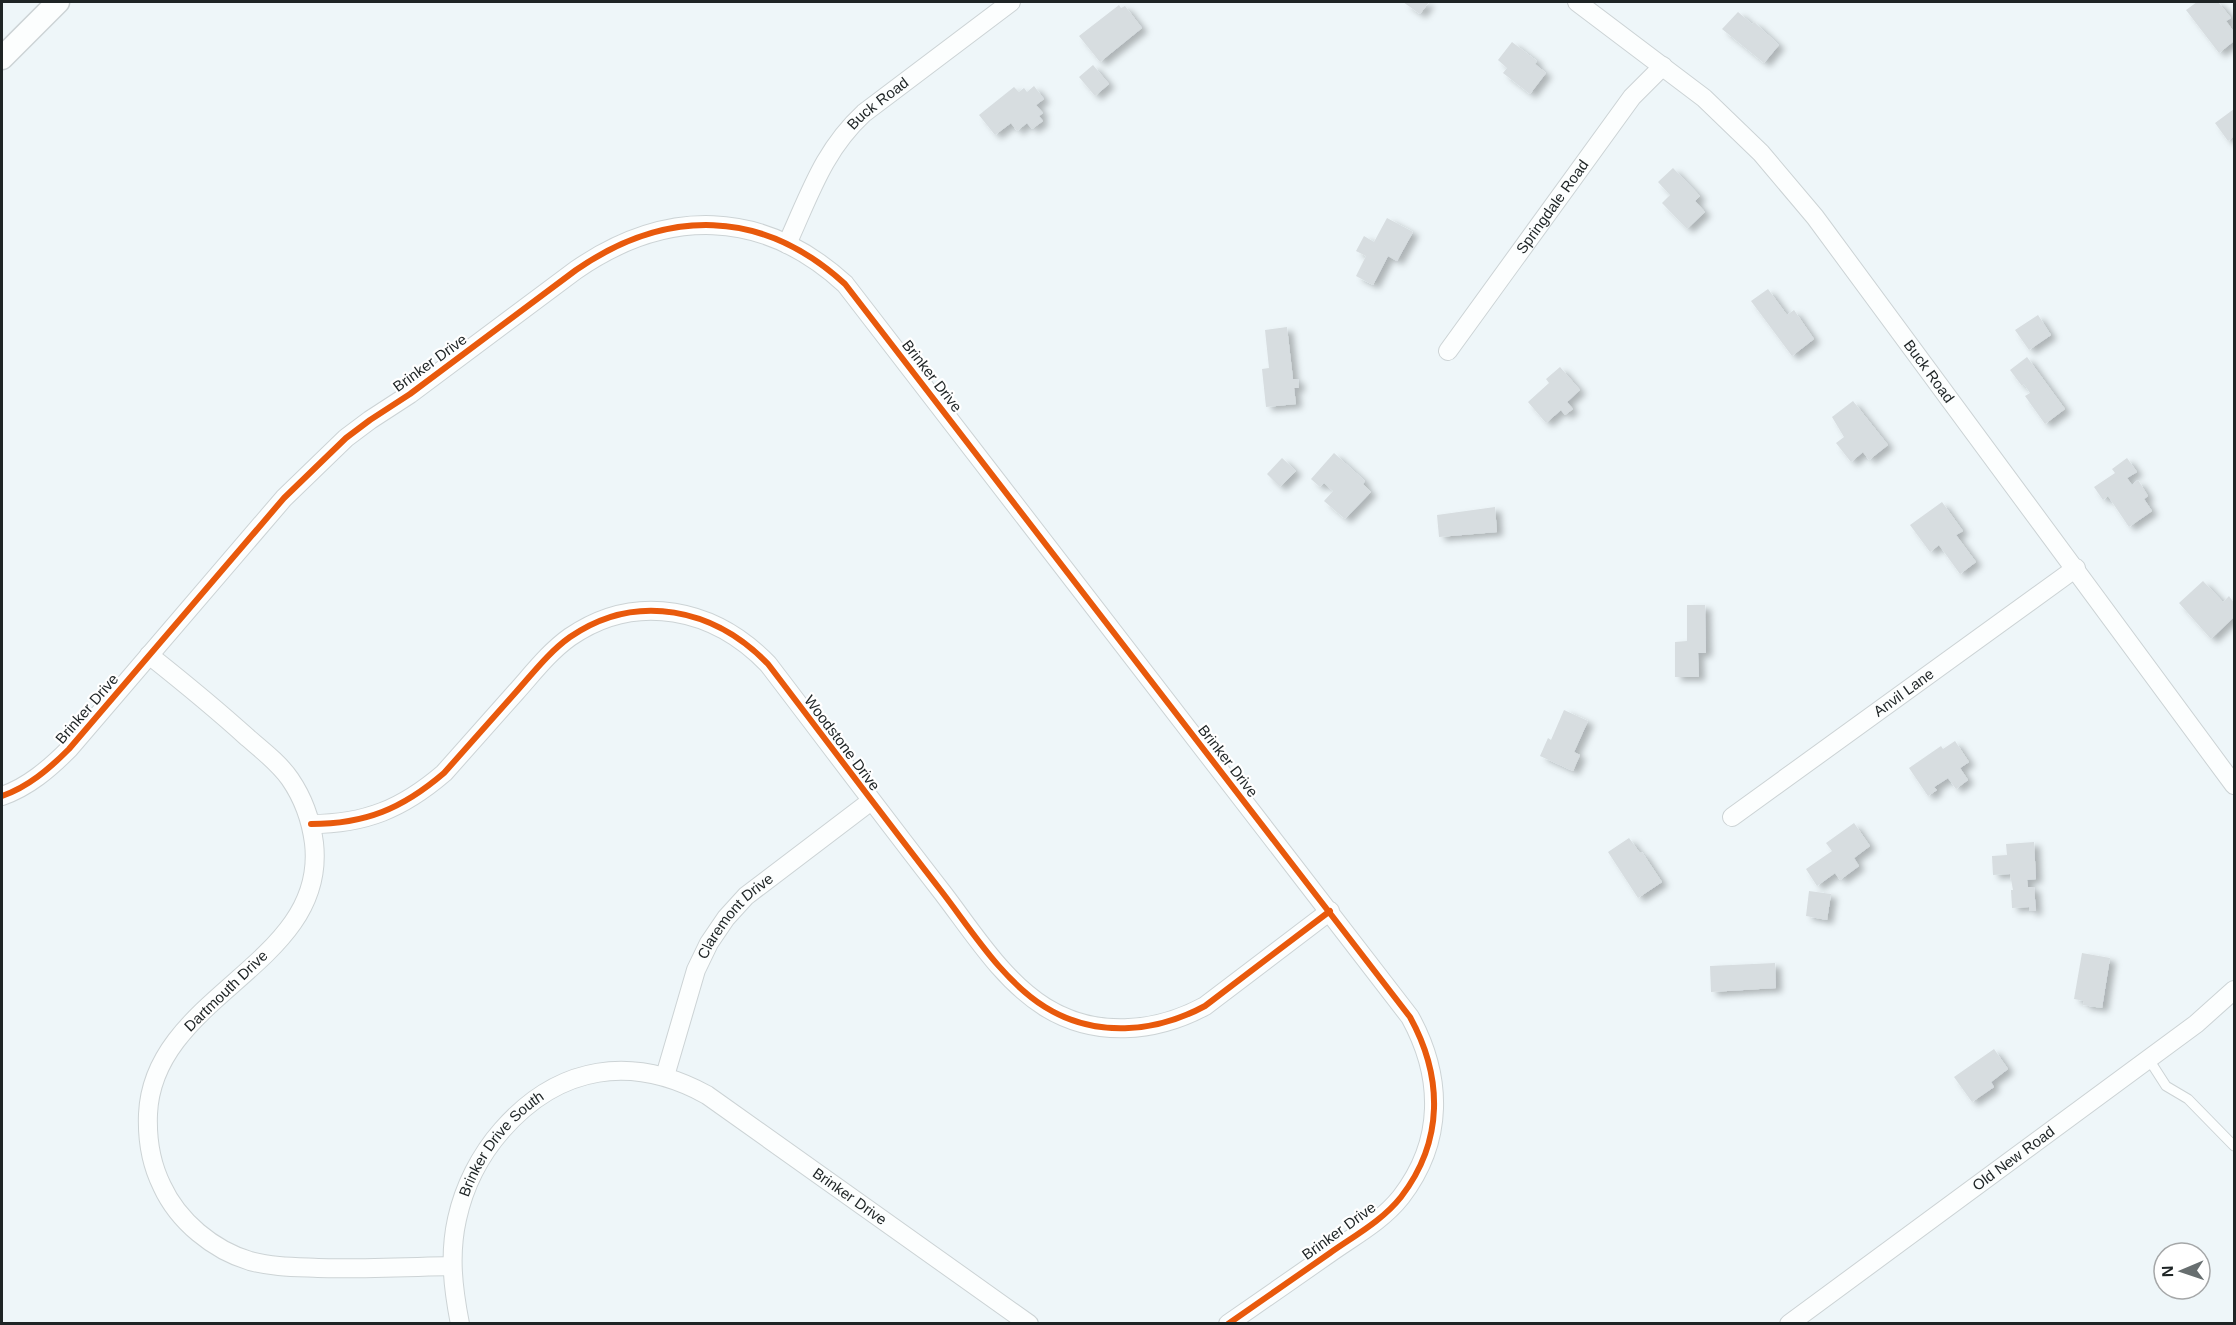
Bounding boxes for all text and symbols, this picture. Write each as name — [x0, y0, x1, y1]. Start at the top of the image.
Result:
street label: Buck Road — [843, 74, 912, 133]
street label: Springdale Road — [1512, 156, 1592, 257]
street label: Brinker Drive — [390, 330, 470, 395]
street label: Brinker Drive — [899, 336, 966, 415]
street label: Buck Road — [1901, 337, 1958, 406]
street label: Anvil Lane — [1870, 665, 1937, 720]
street label: Brinker Drive — [52, 670, 121, 747]
street label: Woodstone Drive — [801, 692, 884, 794]
street label: Brinker Drive — [1195, 721, 1262, 800]
street label: Claremont Drive — [694, 870, 776, 961]
street label: Dartmouth Drive — [180, 947, 271, 1035]
street label: Brinker Drive South — [455, 1087, 547, 1199]
street label: Old New Road — [1969, 1122, 2058, 1194]
street label: Brinker Drive — [810, 1164, 890, 1228]
street label: Brinker Drive — [1299, 1198, 1379, 1263]
north arrow — [2152, 1241, 2212, 1301]
text: N — [2159, 1265, 2176, 1278]

